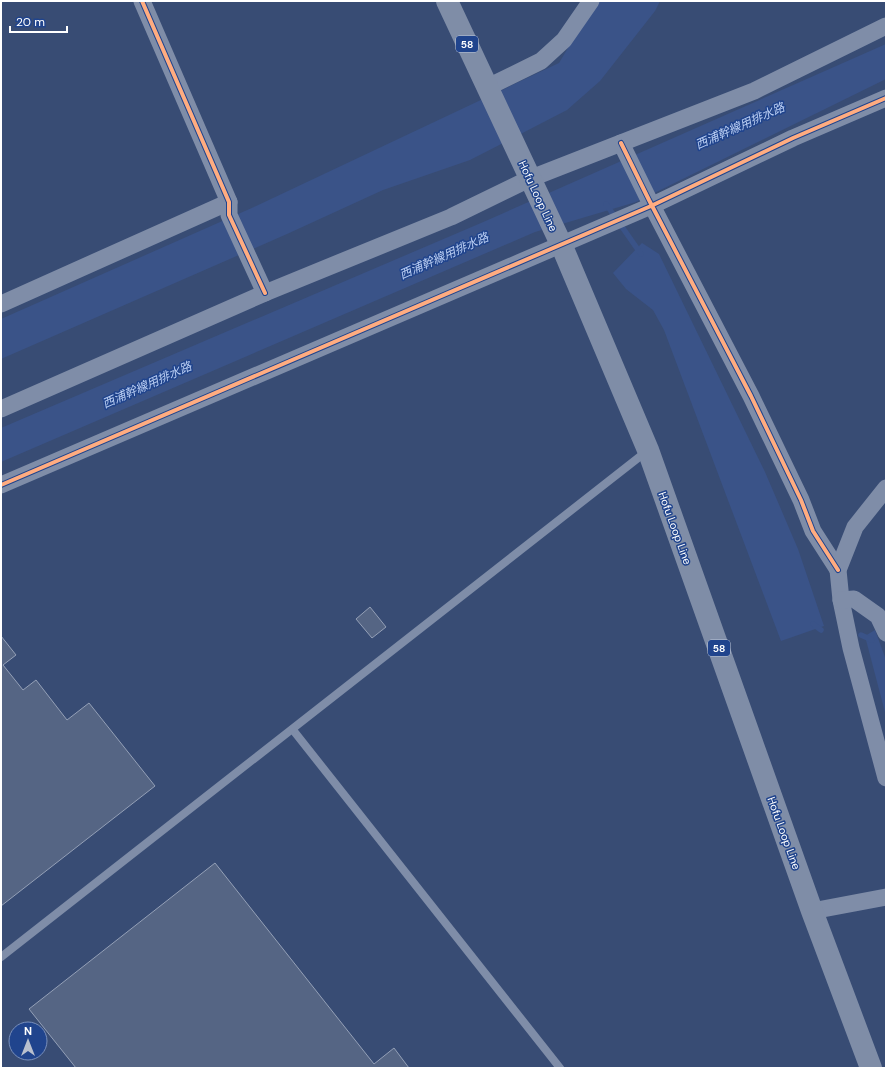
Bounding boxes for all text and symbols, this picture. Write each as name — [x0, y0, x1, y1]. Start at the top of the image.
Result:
scale bar — [10, 8, 67, 34]
text: 20 m — [16, 14, 45, 30]
road number: 58 — [456, 36, 478, 52]
water label: 西浦幹線用排水路 — [693, 99, 788, 153]
street label: Hofu Loop Line — [516, 158, 560, 234]
water label: 西浦幹線用排水路 — [397, 229, 492, 283]
water label: 西浦幹線用排水路 — [100, 358, 195, 412]
street label: Hofu Loop Line — [655, 490, 695, 566]
road number: 58 — [708, 640, 730, 656]
street label: Hofu Loop Line — [764, 795, 804, 871]
north arrow — [8, 1021, 48, 1061]
text: N — [24, 1024, 32, 1038]

